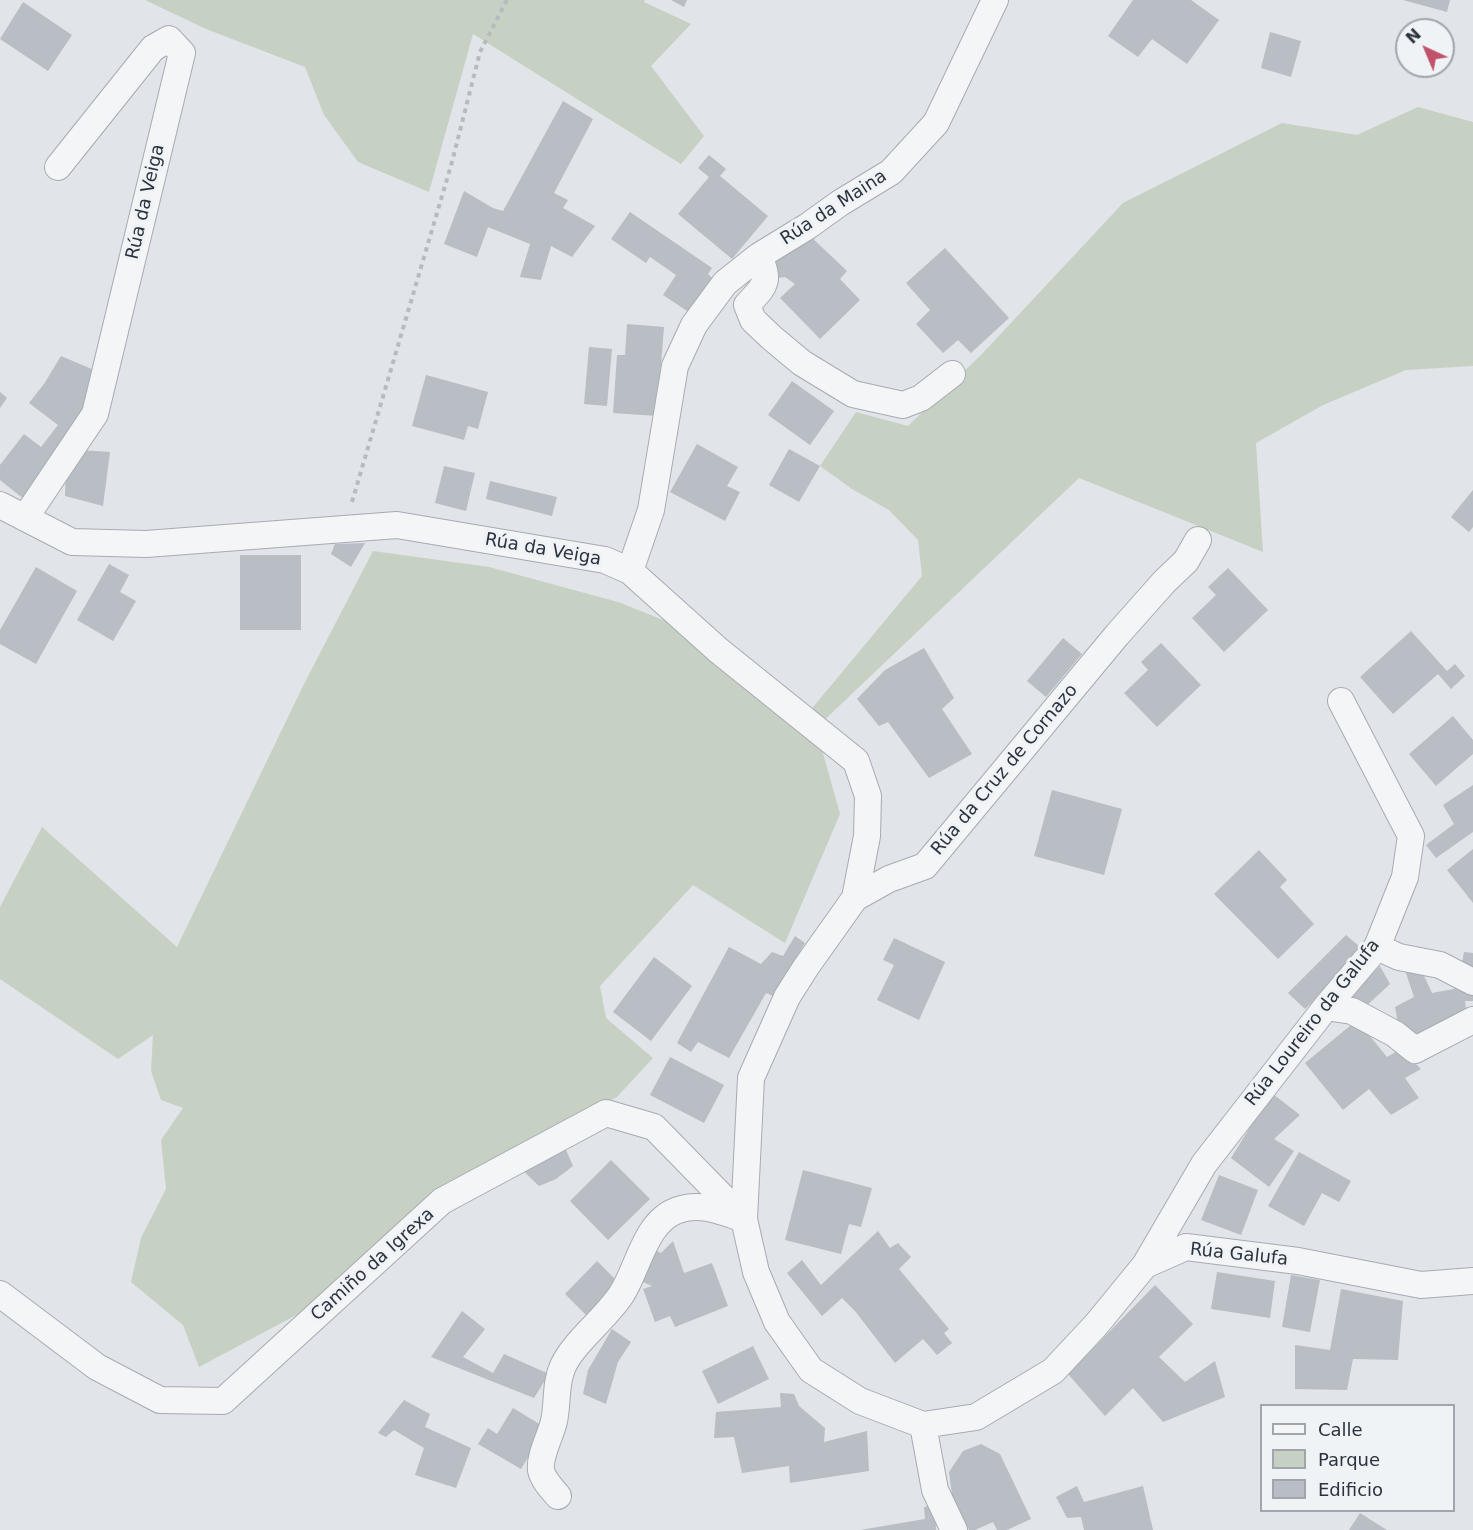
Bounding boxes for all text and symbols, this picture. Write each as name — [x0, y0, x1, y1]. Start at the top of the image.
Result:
north arrow — [1395, 18, 1455, 78]
text: N — [1402, 25, 1425, 48]
street label: Rúa da Veiga — [122, 142, 170, 262]
street label: Rúa da Maina — [777, 166, 891, 250]
street label: Rúa da Veiga — [483, 529, 603, 571]
street label: Rúa da Cruz de Cornazo — [927, 680, 1083, 860]
street label: Rúa Loureiro da Galufa — [1241, 935, 1385, 1111]
street label: Camiño da Igrexa — [307, 1204, 439, 1326]
street label: Rúa Galufa — [1189, 1239, 1289, 1271]
legend — [1260, 1404, 1455, 1512]
text: Calle — [1318, 1419, 1363, 1440]
text: Parque — [1318, 1449, 1380, 1470]
text: Edificio — [1318, 1479, 1383, 1500]

